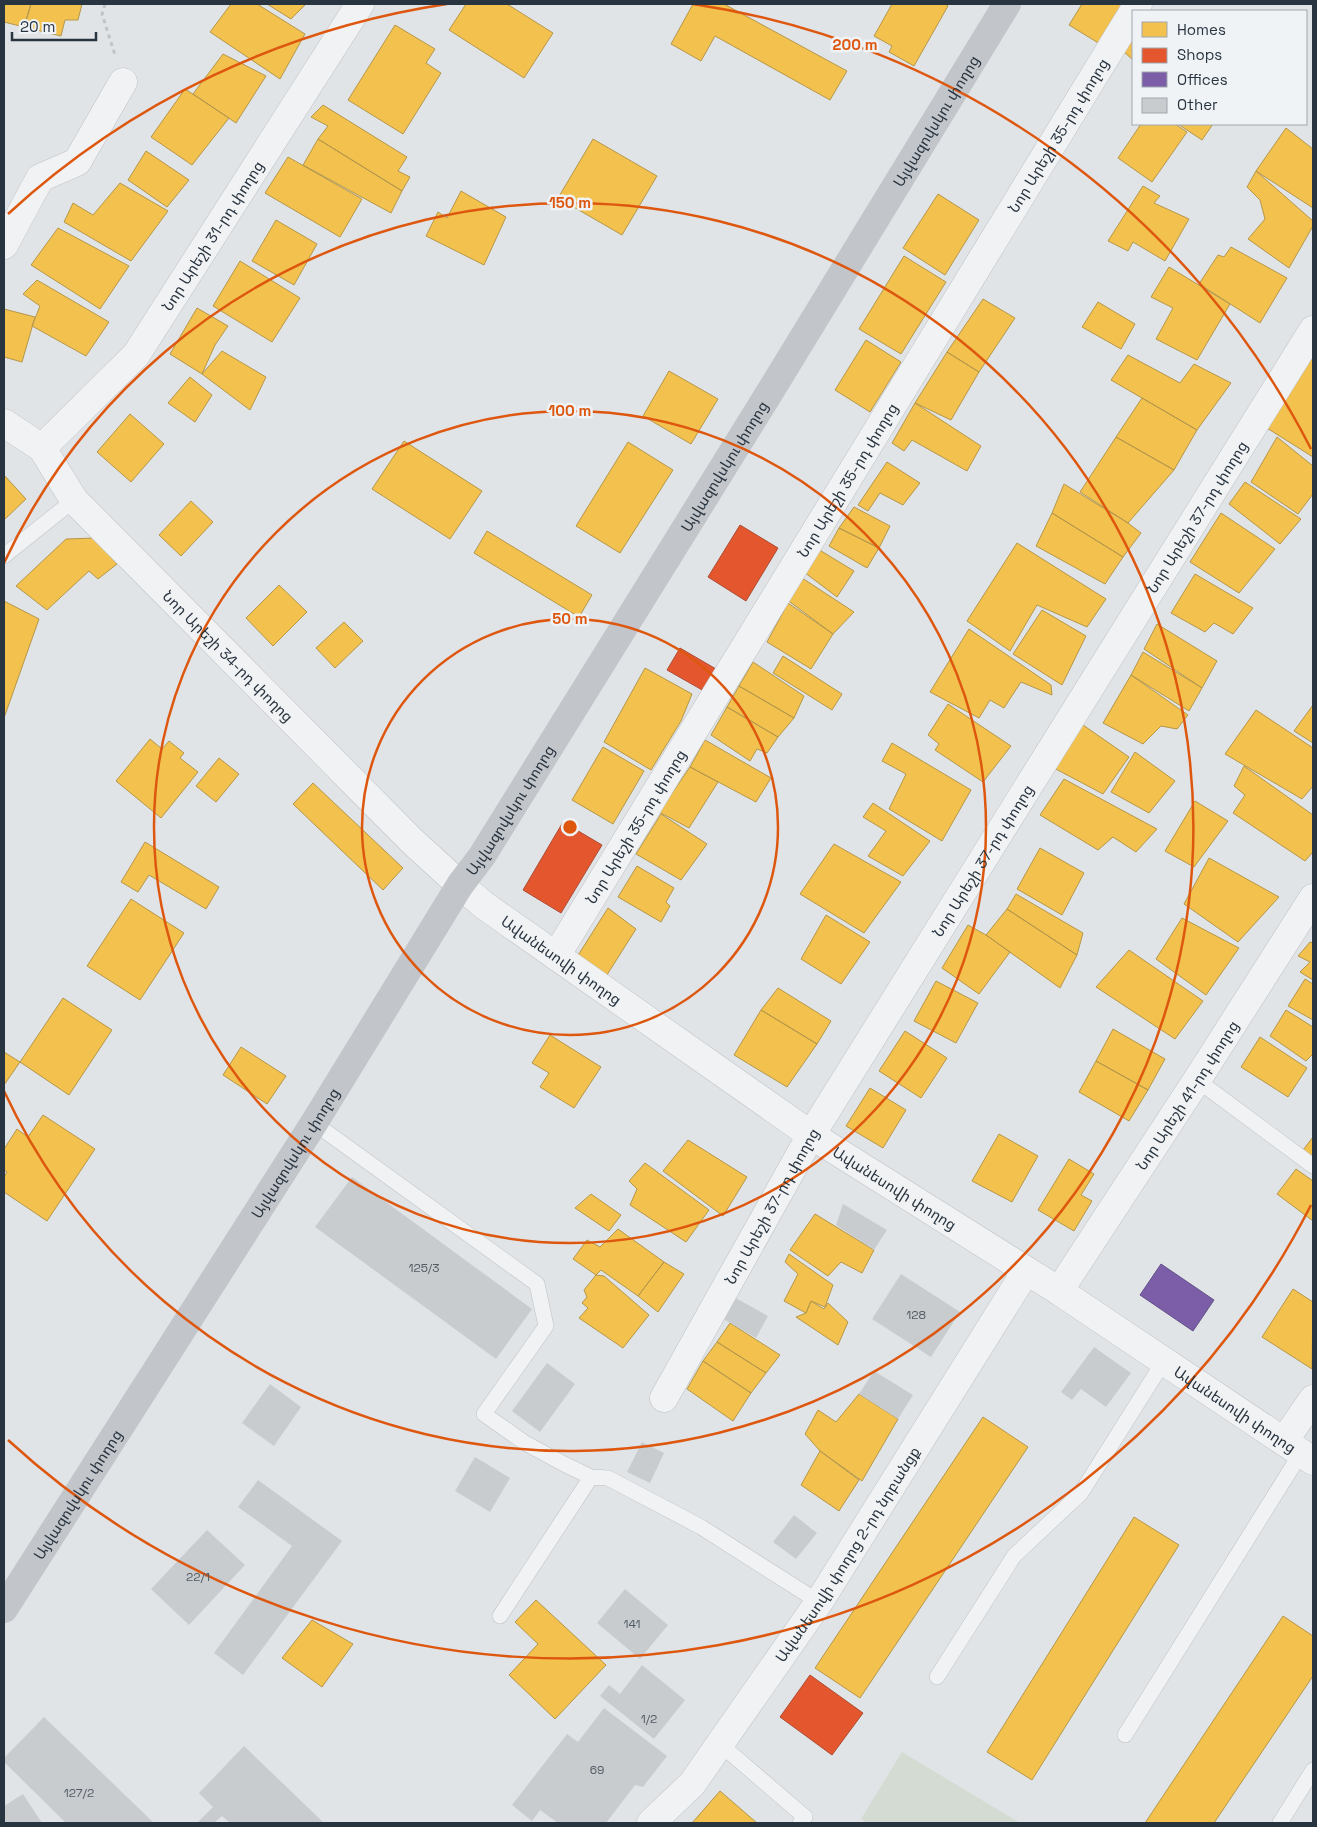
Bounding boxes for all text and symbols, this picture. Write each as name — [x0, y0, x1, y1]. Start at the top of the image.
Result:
scale bar — [12, 10, 96, 42]
legend — [1132, 10, 1307, 125]
text: 20 m — [20, 17, 55, 36]
text: Homes — [1177, 20, 1226, 39]
text: 200 m — [833, 35, 877, 54]
text: Shops — [1177, 45, 1222, 64]
street label: Այվազովսկու փողոց — [888, 51, 983, 190]
street label: Նոր Արեշի 35-րդ փողոց — [1003, 55, 1112, 216]
text: Offices — [1177, 70, 1228, 89]
text: Other — [1177, 95, 1218, 114]
street label: Նոր Արեշի 31-րդ փողոց — [157, 157, 267, 314]
text: 150 m — [549, 193, 591, 212]
street label: Այվազովսկու փողոց — [676, 397, 772, 535]
street label: Նոր Արեշի 35-րդ փողոց — [793, 399, 901, 561]
text: 100 m — [549, 401, 591, 420]
street label: Նոր Արեշի 37-րդ փողոց — [1142, 437, 1251, 596]
street label: Նոր Արեշի 34-րդ փողոց — [159, 586, 298, 726]
text: 50 m — [552, 609, 588, 628]
street label: Այվազովսկու փողոց — [461, 741, 558, 879]
street label: Նոր Արեշի 35-րդ փողոց — [581, 746, 690, 907]
street label: Նոր Արեշի 37-րդ փողոց — [928, 781, 1037, 940]
centre of rings — [561, 818, 579, 836]
street label: Ավանեսովի փողոց — [498, 911, 625, 1009]
street label: Նոր Արեշի 41-րդ փողոց — [1131, 1016, 1242, 1174]
street label: Այվազովսկու փողոց — [246, 1084, 343, 1222]
street label: Նոր Արեշի 37-րդ փողոց — [720, 1124, 823, 1287]
street label: Ավանեսովի փողոց — [829, 1142, 960, 1234]
house number: 125/3 — [408, 1260, 440, 1276]
house number: 128 — [906, 1307, 926, 1323]
street label: Ավանեսովի փողոց — [1171, 1361, 1300, 1457]
street label: Այվազովսկու փողոց — [29, 1426, 126, 1563]
street label: Ավանեսովի փողոց 2-րդ նրբանցք — [771, 1443, 923, 1666]
house number: 22/1 — [186, 1569, 210, 1585]
house number: 141 — [623, 1616, 641, 1632]
house number: 1/2 — [641, 1711, 657, 1727]
house number: 69 — [590, 1762, 604, 1778]
house number: 127/2 — [64, 1785, 94, 1801]

